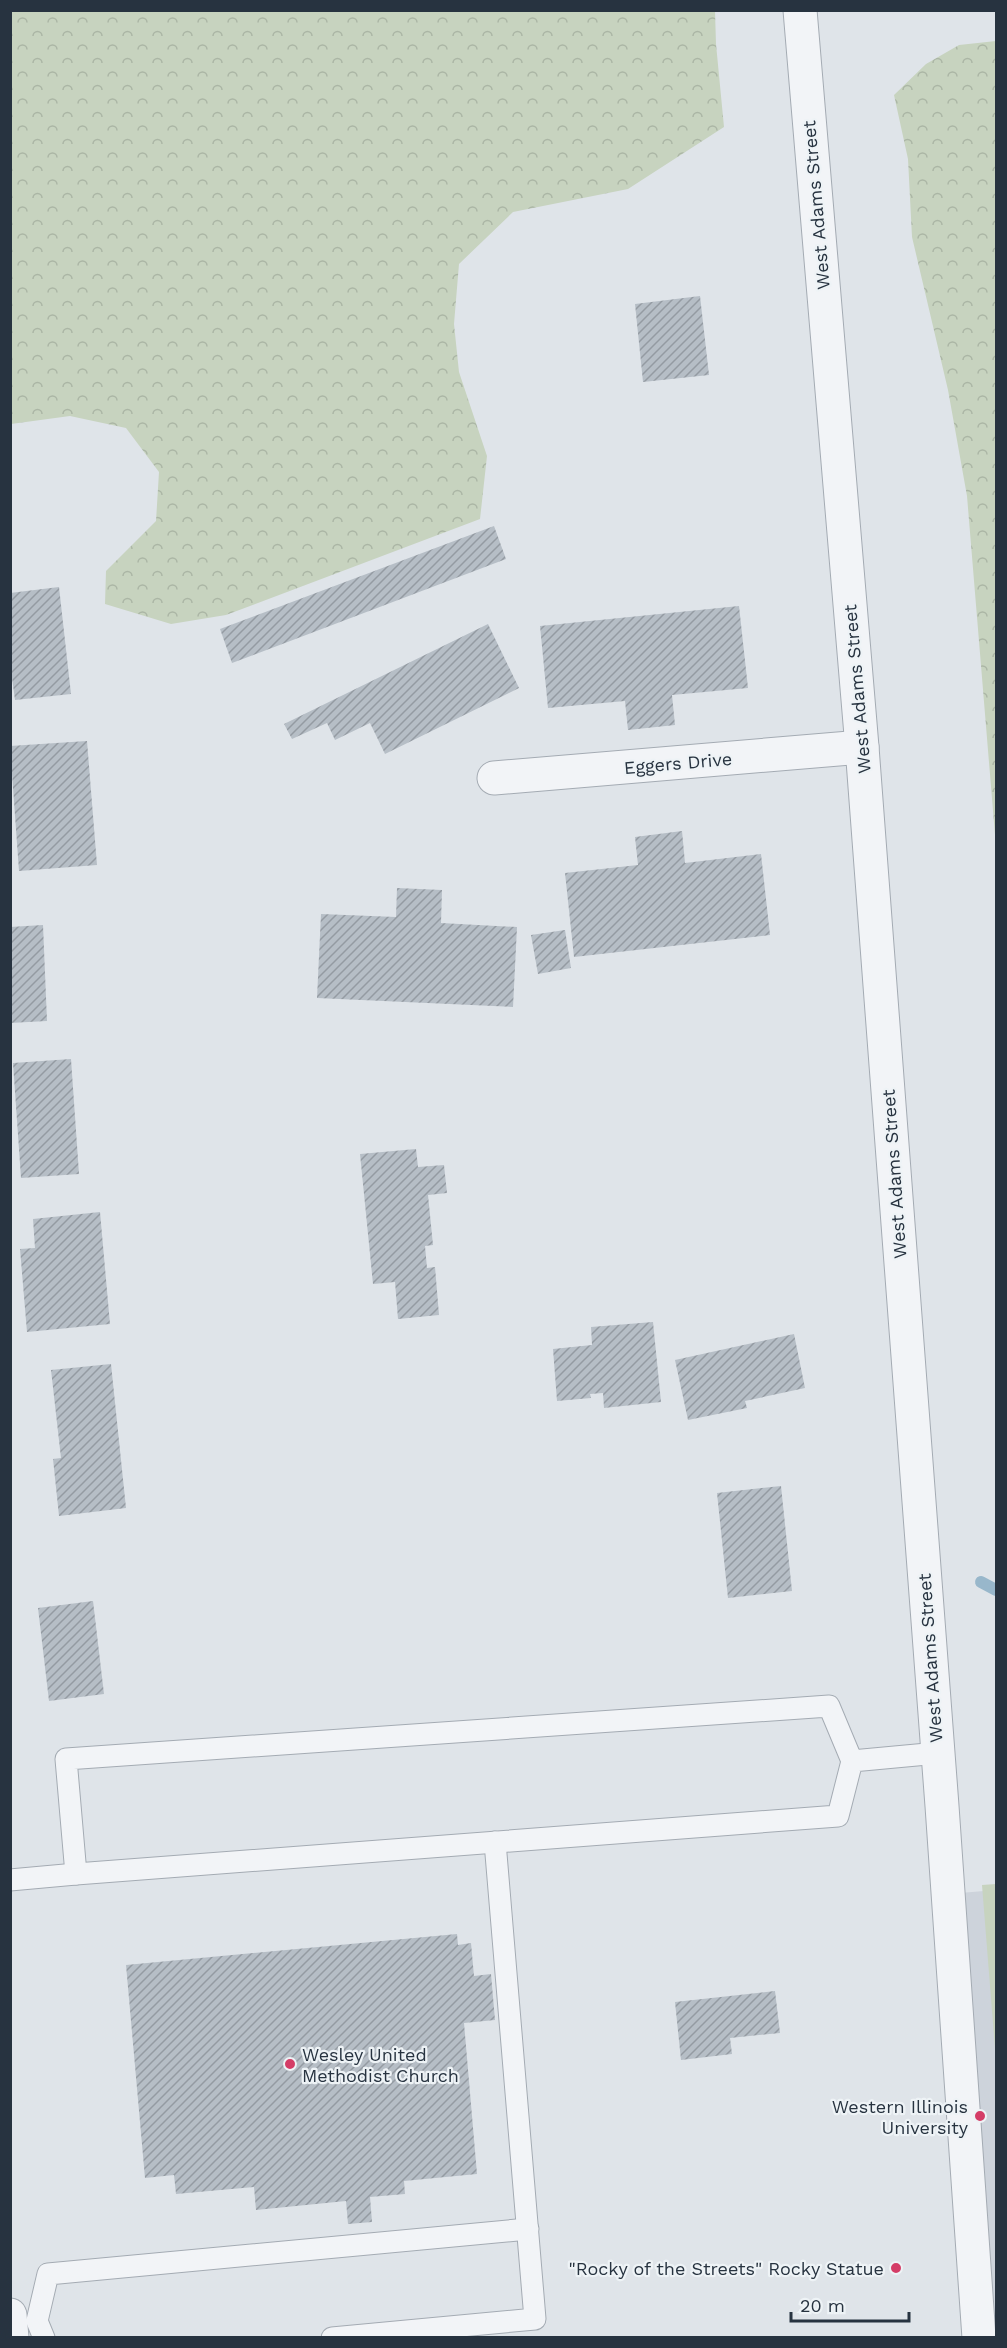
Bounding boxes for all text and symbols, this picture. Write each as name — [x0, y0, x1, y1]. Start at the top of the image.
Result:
street label: West Adams Street — [798, 119, 834, 290]
street label: West Adams Street — [839, 603, 875, 774]
street label: Eggers Drive — [623, 748, 733, 778]
street label: West Adams Street — [878, 1088, 910, 1259]
street label: West Adams Street — [914, 1572, 946, 1743]
place label: Wesley United Methodist Church — [302, 2044, 459, 2086]
marker: Wesley United Methodist Church — [283, 2057, 297, 2071]
place label: Western Illinois University — [832, 2096, 969, 2138]
marker: Western Illinois University — [973, 2109, 987, 2123]
place label: "Rocky of the Streets" Rocky Statue — [568, 2258, 884, 2279]
marker: "Rocky of the Streets" Rocky Statue — [889, 2261, 903, 2275]
scale bar — [791, 2285, 910, 2323]
text: 20 m — [800, 2295, 845, 2316]

